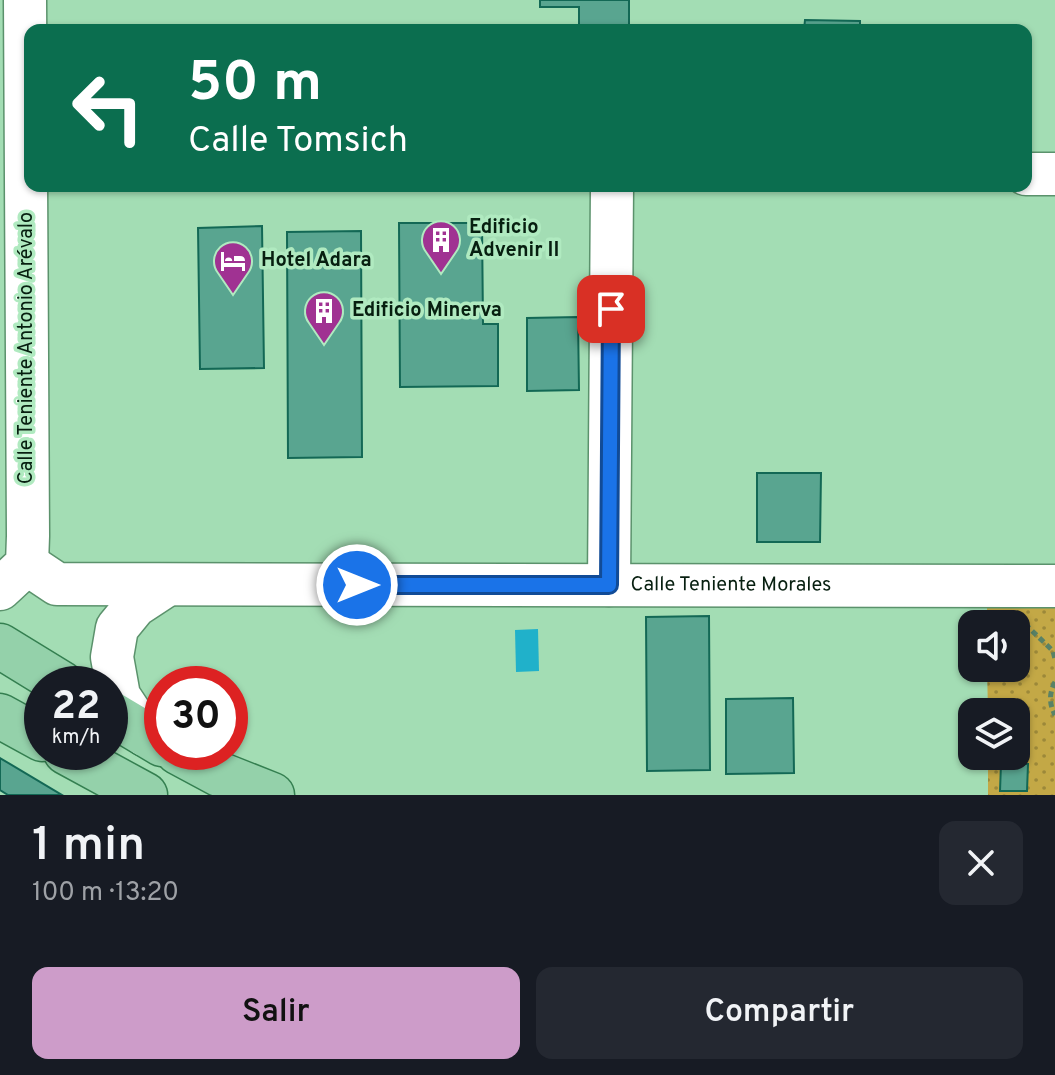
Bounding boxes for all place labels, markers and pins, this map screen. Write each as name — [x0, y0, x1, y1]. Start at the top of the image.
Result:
place label: Edificio Advenir II — [469, 215, 559, 264]
building icon: Edificio Advenir II — [420, 219, 462, 274]
hotel icon: Hotel Adara — [212, 240, 254, 295]
place label: Hotel Adara — [261, 248, 372, 274]
pin — [577, 275, 645, 343]
building icon: Edificio Minerva — [303, 290, 345, 345]
place label: Edificio Minerva — [352, 298, 502, 324]

